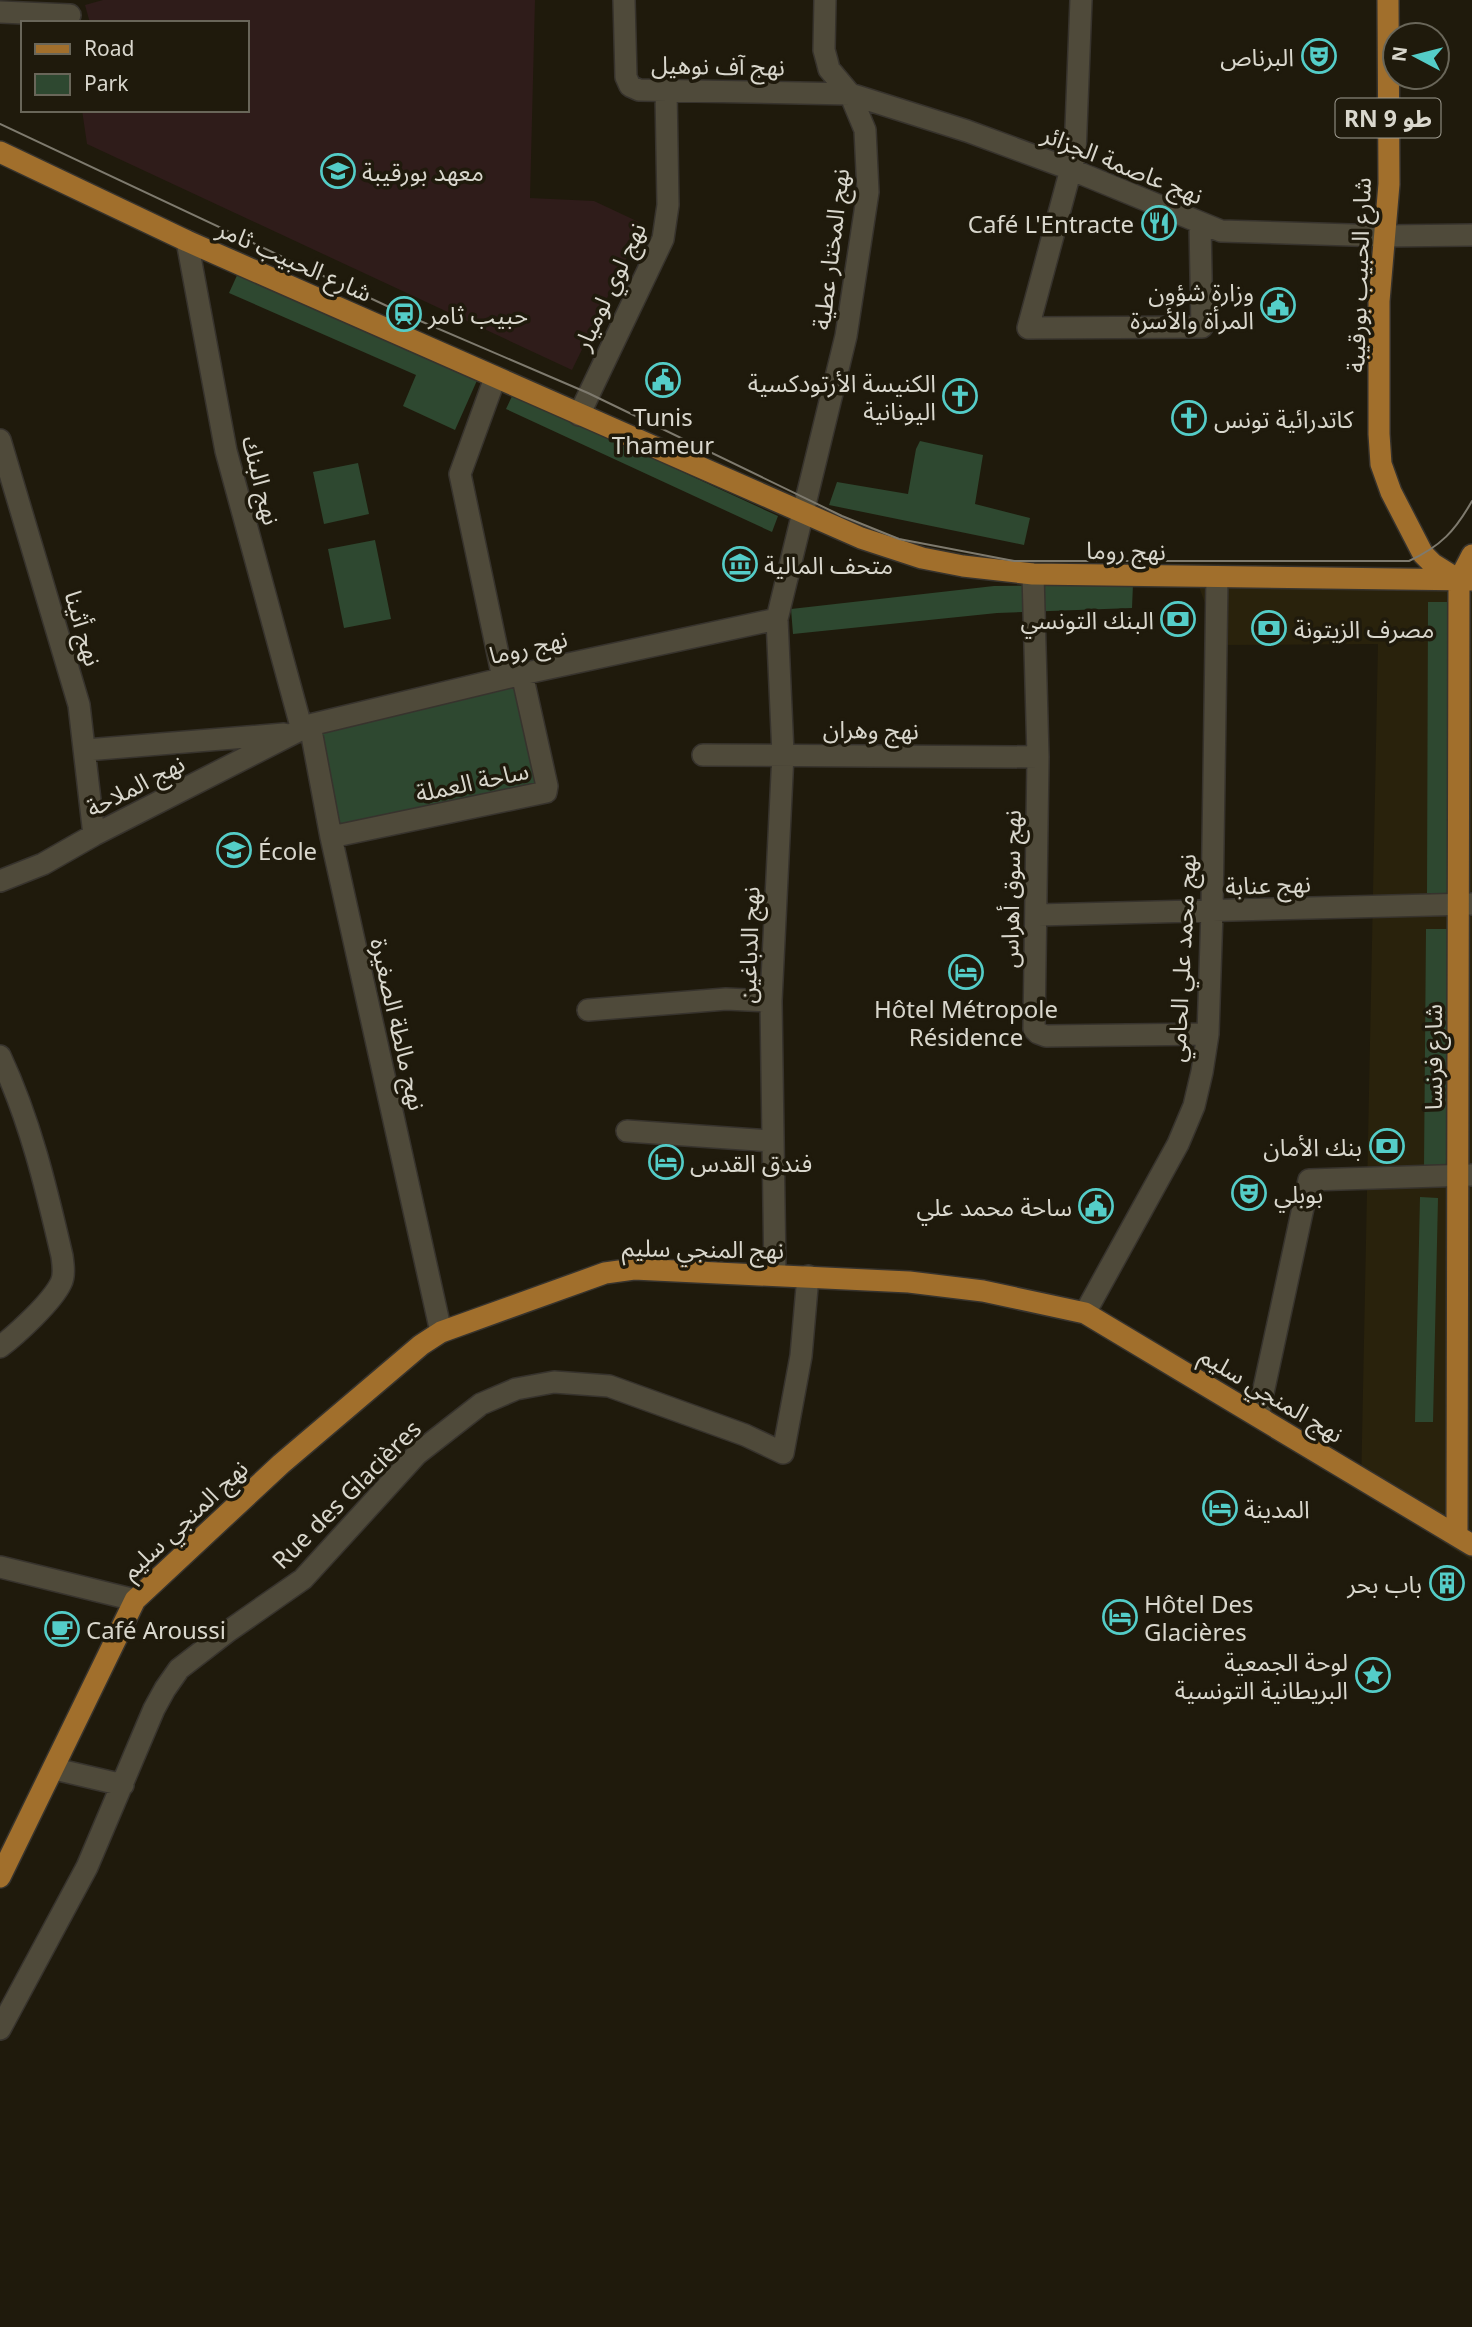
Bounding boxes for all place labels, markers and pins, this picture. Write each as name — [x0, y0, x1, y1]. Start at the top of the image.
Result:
theatre icon: البرناص — [1300, 37, 1338, 75]
place label: البرناص — [1220, 40, 1294, 73]
school or university icon: معهد بورقيبة — [319, 152, 357, 190]
place label: معهد بورقيبة — [362, 155, 484, 188]
restaurant icon: Café L'Entracte — [1140, 204, 1178, 242]
place label: Café L'Entracte — [968, 207, 1134, 240]
place label: وزارة شؤون المرأة والأسرة — [1130, 275, 1254, 336]
public building icon: وزارة شؤون المرأة والأسرة — [1259, 286, 1297, 324]
station icon: حبيب ثامر — [385, 295, 423, 333]
place label: حبيب ثامر — [427, 298, 528, 331]
public building icon: Tunis Thameur — [644, 361, 682, 399]
place label: الكنيسة الأرتودكسية اليونانية — [748, 366, 936, 427]
church icon: الكنيسة الأرتودكسية اليونانية — [941, 377, 979, 415]
church icon: كاتدرائية تونس — [1170, 399, 1208, 437]
place label: Tunis Thameur — [612, 400, 714, 461]
place label: كاتدرائية تونس — [1214, 402, 1355, 435]
museum icon: متحف المالية — [721, 545, 759, 583]
place label: متحف المالية — [764, 548, 893, 581]
bank icon: البنك التونسي — [1159, 600, 1197, 638]
place label: البنك التونسي — [1020, 603, 1154, 639]
bank icon: مصرف الزيتونة — [1250, 609, 1288, 647]
place label: مصرف الزيتونة — [1294, 612, 1434, 645]
school or university icon: École — [215, 831, 253, 869]
place label: École — [258, 834, 317, 867]
hotel icon: Hôtel Métropole Résidence — [947, 953, 985, 991]
place label: Hôtel Métropole Résidence — [874, 992, 1058, 1053]
bank icon: بنك الأمان — [1368, 1127, 1406, 1165]
place label: بنك الأمان — [1263, 1130, 1362, 1163]
hotel icon: فندق القدس — [647, 1143, 685, 1181]
place label: فندق القدس — [690, 1146, 812, 1179]
theatre icon: بوبلي — [1230, 1174, 1268, 1212]
place label: بوبلي — [1274, 1177, 1323, 1213]
public building icon: ساحة محمد علي — [1077, 1187, 1115, 1225]
place label: ساحة محمد علي — [916, 1190, 1072, 1226]
hotel icon: المدينة — [1201, 1489, 1239, 1527]
place label: المدينة — [1244, 1492, 1310, 1525]
building icon: باب بحر — [1428, 1564, 1466, 1602]
place label: باب بحر — [1346, 1567, 1422, 1600]
place label: Hôtel Des Glacières — [1144, 1587, 1254, 1648]
hotel icon: Hôtel Des Glacières — [1101, 1598, 1139, 1636]
cafe icon: Café Aroussi — [43, 1610, 81, 1648]
place label: Café Aroussi — [86, 1613, 226, 1646]
place label: لوحة الجمعية البريطانية التونسية — [1175, 1645, 1348, 1706]
place icon: لوحة الجمعية البريطانية التونسية — [1354, 1656, 1392, 1694]

